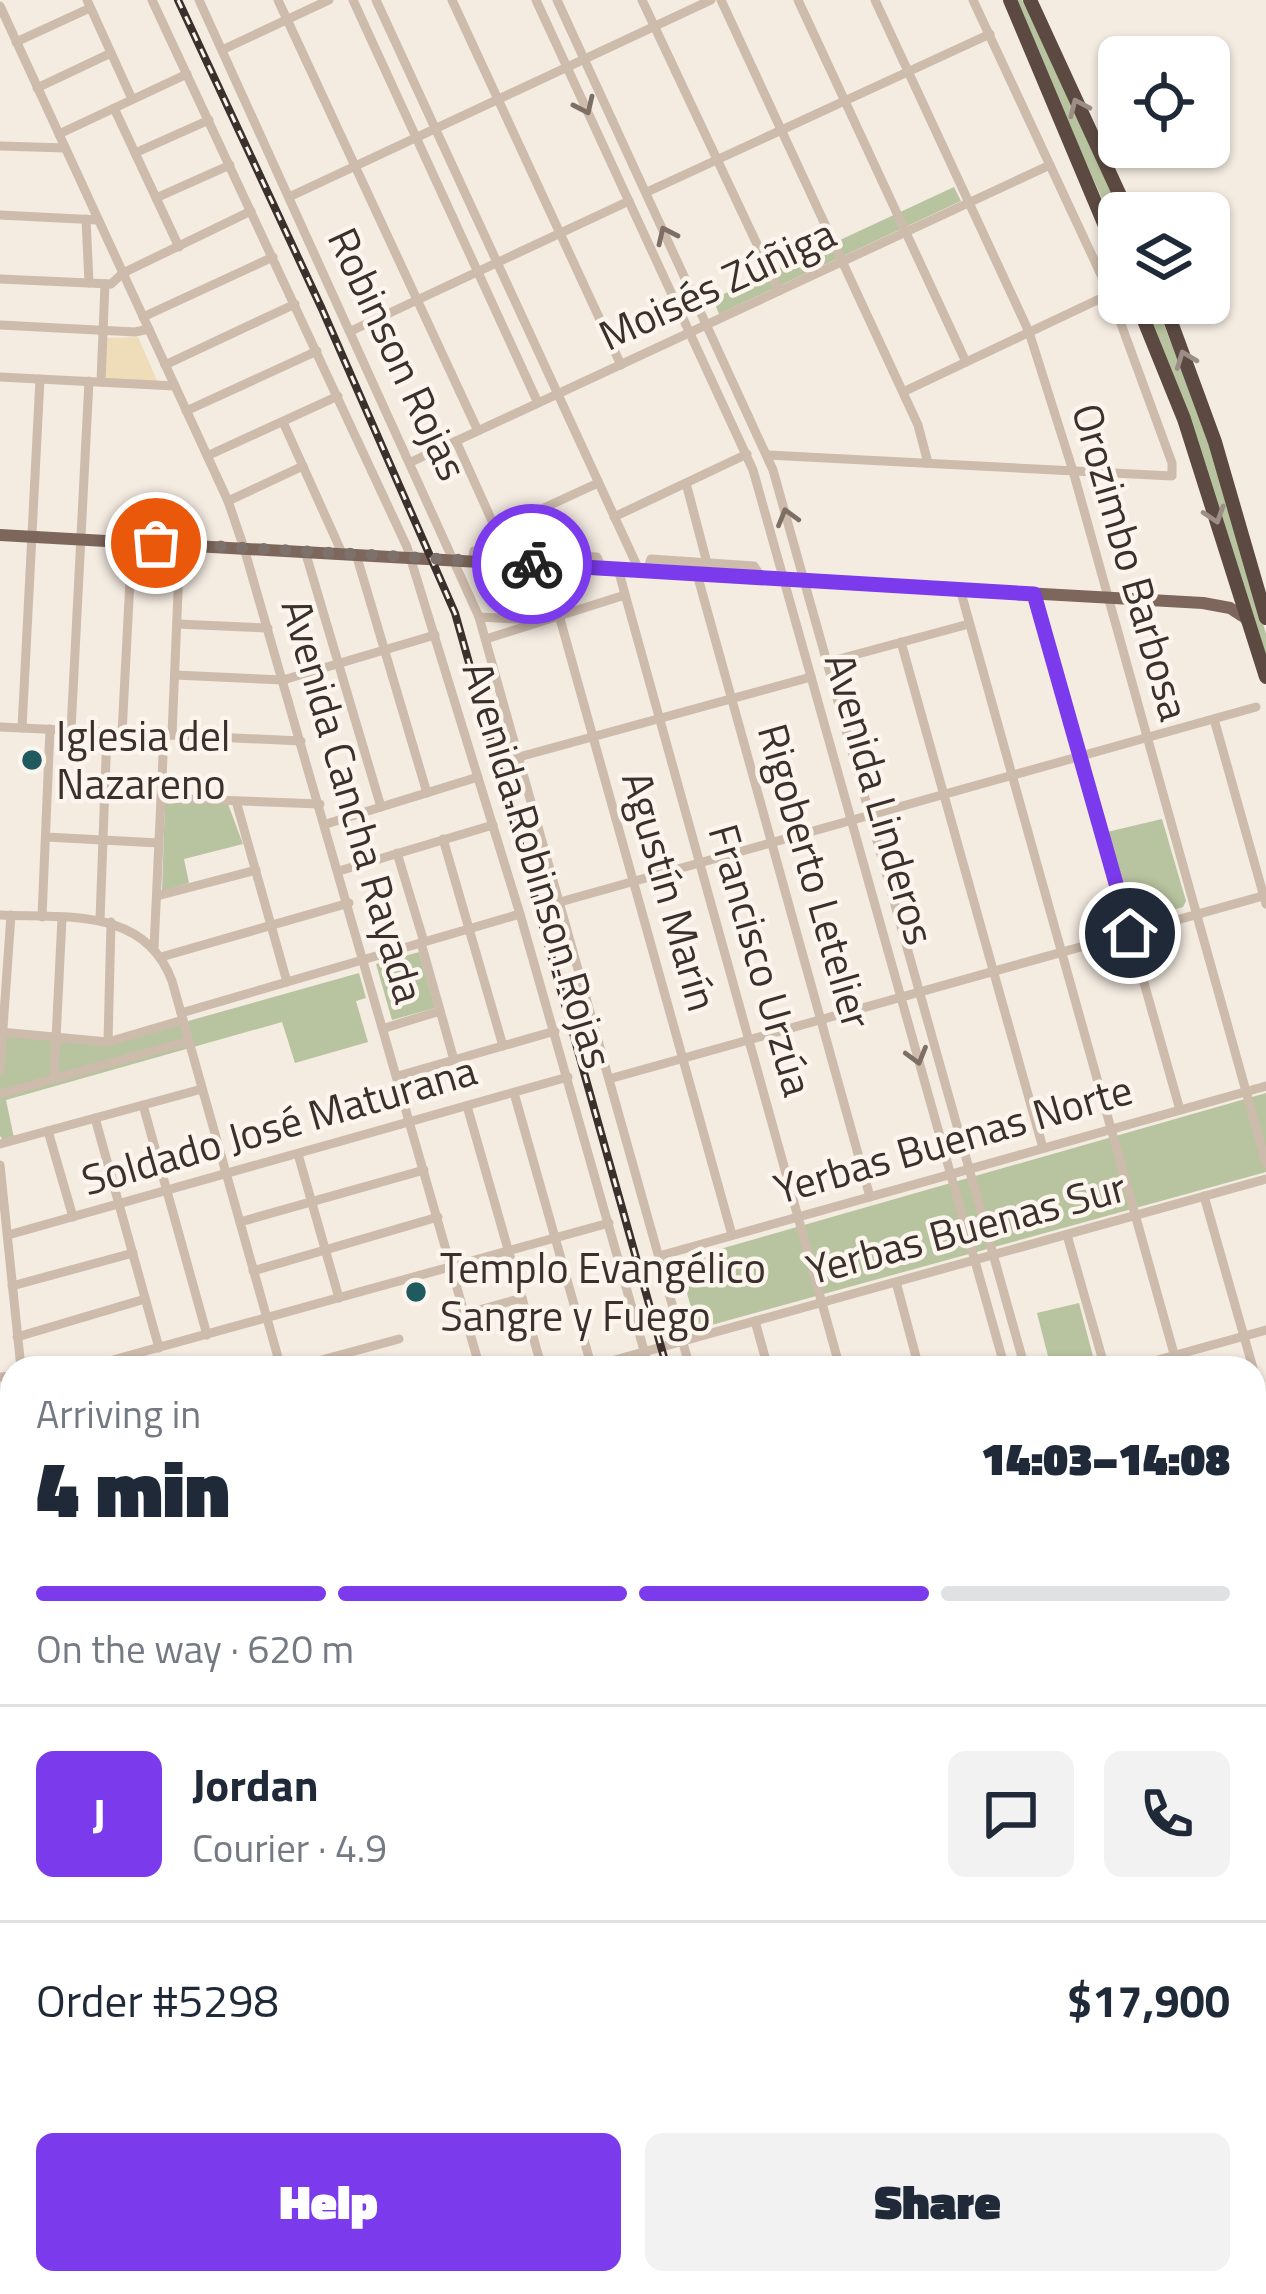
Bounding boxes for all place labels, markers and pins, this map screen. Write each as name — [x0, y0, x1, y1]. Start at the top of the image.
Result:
pin — [105, 492, 207, 594]
place label: Iglesia del Nazareno — [56, 703, 231, 815]
marker: Iglesia del Nazareno — [19, 747, 45, 773]
pin — [1079, 882, 1181, 984]
place label: Templo Evangélico Sangre y Fuego — [440, 1235, 766, 1347]
marker: Templo Evangélico Sangre y Fuego — [403, 1279, 429, 1305]

